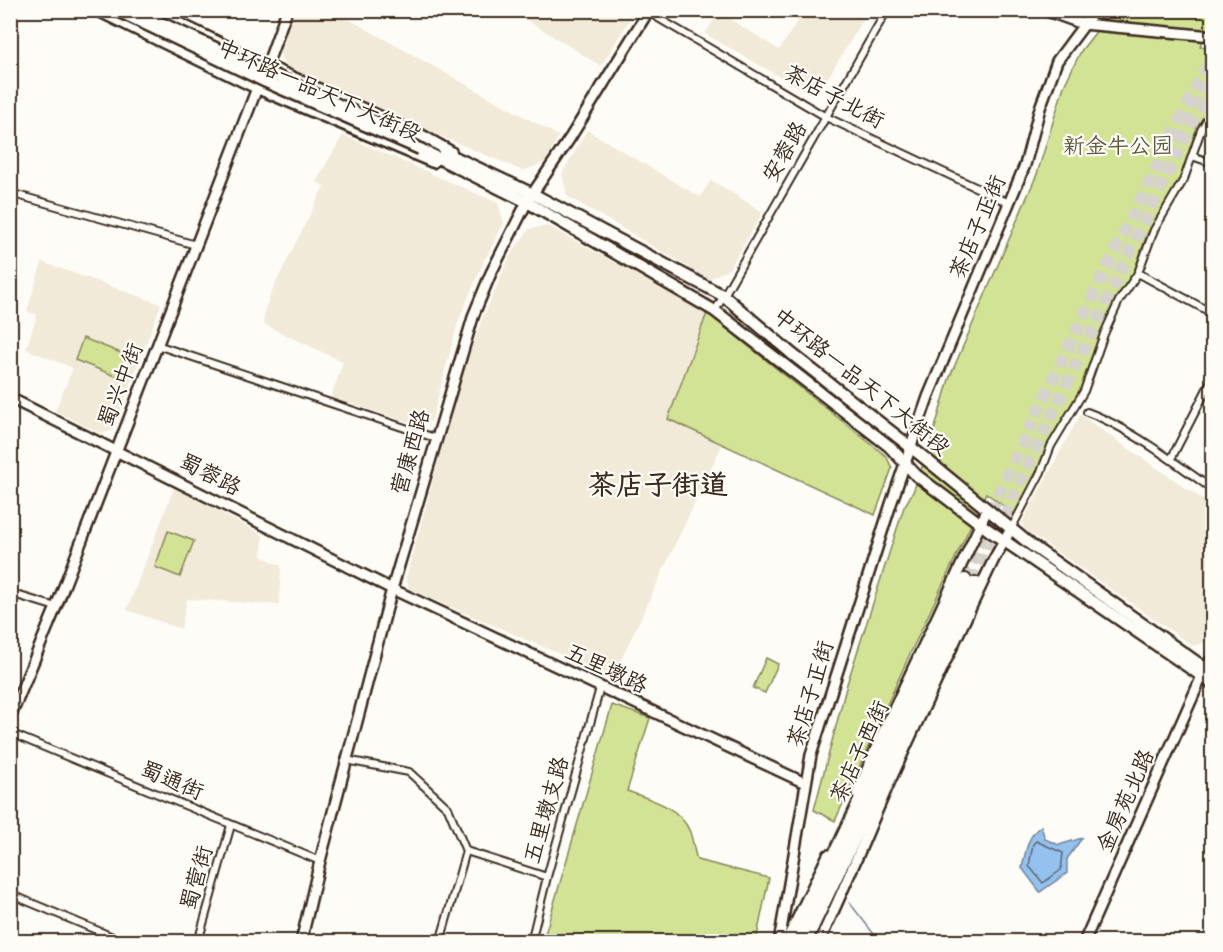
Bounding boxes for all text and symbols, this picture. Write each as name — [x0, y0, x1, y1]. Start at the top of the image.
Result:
street label: 中环路一品天下大街段 — [212, 32, 426, 150]
street label: 茶店子北街 — [778, 57, 890, 137]
street label: 安蓉路 — [755, 116, 815, 188]
park label: 新金牛公园 — [1063, 131, 1173, 162]
street label: 茶店子正街 — [942, 170, 1014, 284]
street label: 中环路一品天下大街段 — [766, 301, 956, 463]
street label: 蜀兴中街 — [91, 338, 151, 432]
street label: 营康西路 — [384, 405, 438, 499]
street label: 蜀蓉路 — [174, 446, 246, 504]
district label: 茶店子街道 — [588, 466, 728, 505]
street label: 五里墩路 — [560, 636, 652, 702]
street label: 茶店子正街 — [780, 637, 842, 751]
street label: 茶店子西街 — [823, 696, 897, 808]
street label: 金房苑北路 — [1089, 744, 1163, 858]
street label: 五里墩支路 — [517, 753, 577, 867]
street label: 蜀通街 — [136, 754, 208, 808]
street label: 蜀营街 — [173, 842, 221, 914]

